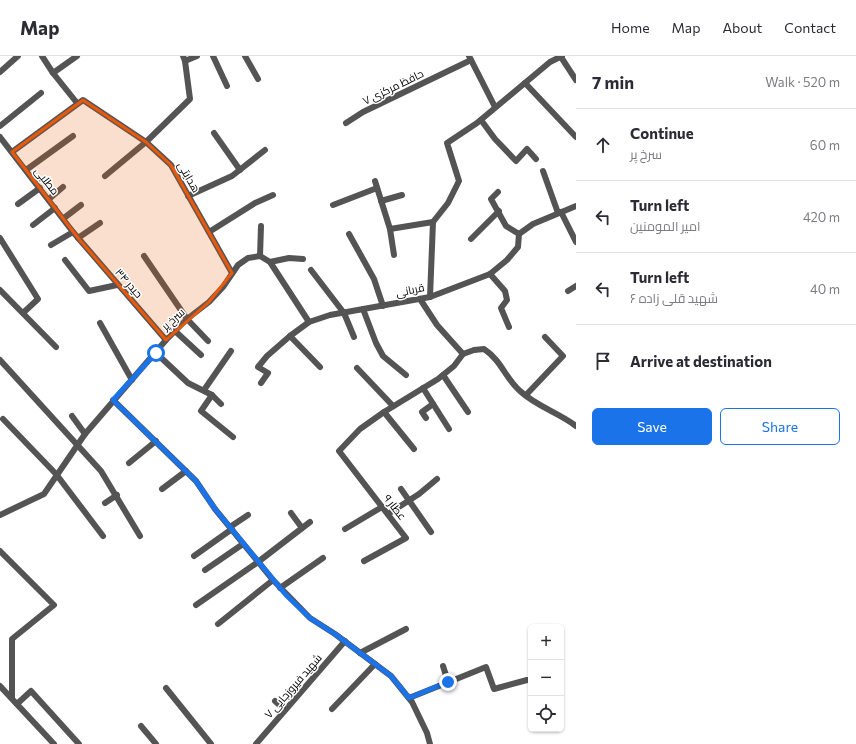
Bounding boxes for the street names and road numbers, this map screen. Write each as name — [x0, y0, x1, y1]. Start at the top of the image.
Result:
street label: حافظ مرکزی ۷ — [360, 66, 426, 108]
street label: هدایتی — [175, 159, 203, 195]
street label: مطلبی — [32, 164, 62, 198]
street label: حیدر ۳۴ — [112, 265, 146, 301]
street label: قربانی — [394, 280, 426, 300]
street label: سرخ پر — [158, 305, 188, 335]
street label: عطار ۹ — [381, 491, 409, 523]
street label: شهید فیروزجایی ۷ — [261, 651, 325, 721]

